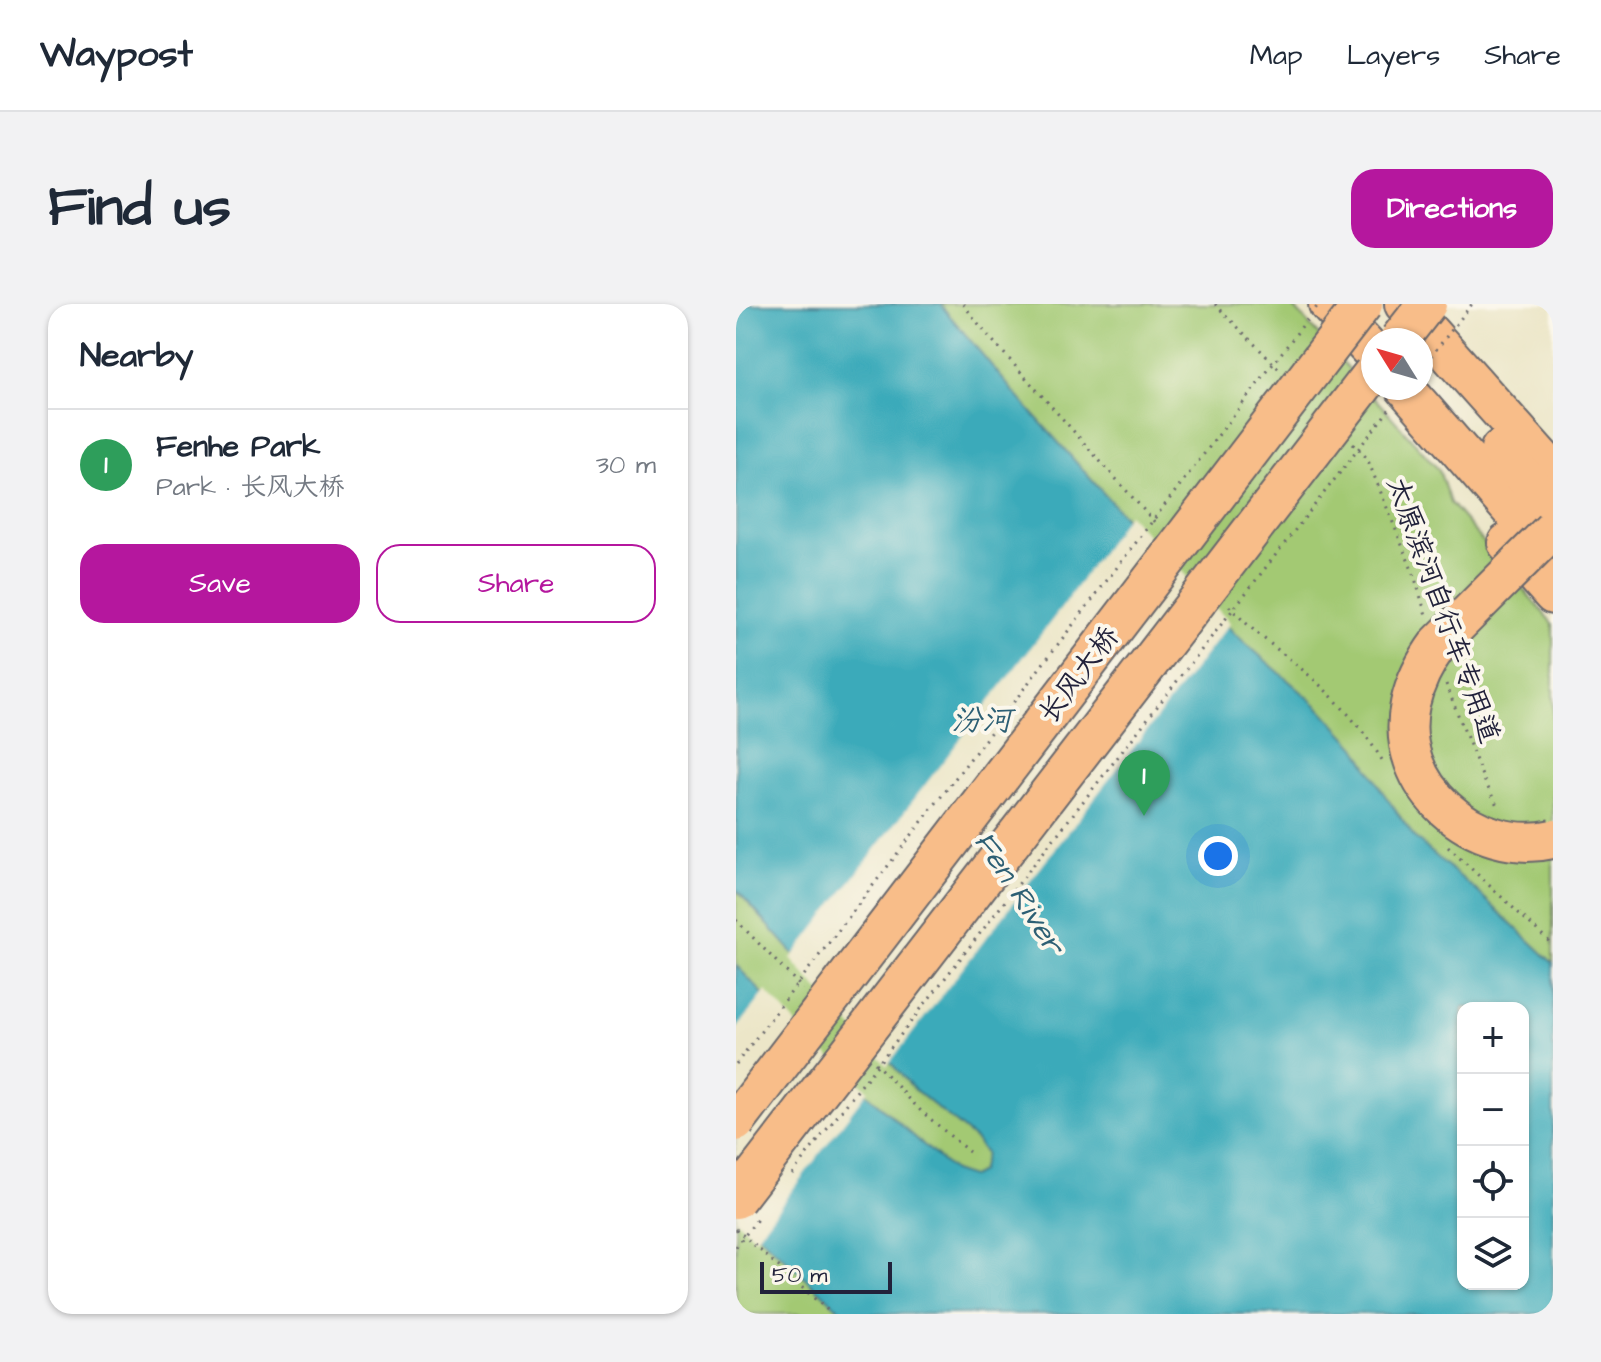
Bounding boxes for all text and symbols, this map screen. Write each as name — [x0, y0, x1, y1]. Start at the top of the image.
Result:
text: Waypost — [40, 29, 193, 81]
text: Map — [1250, 36, 1303, 75]
text: Layers — [1347, 36, 1440, 75]
text: Share — [1484, 36, 1561, 75]
text: Find us — [48, 169, 231, 247]
button: Directions — [1351, 169, 1553, 248]
north arrow — [1361, 328, 1433, 400]
text: Nearby — [80, 332, 194, 380]
text: Fenhe Park — [156, 426, 320, 468]
text: 1 — [104, 447, 108, 483]
text: 30 m — [596, 447, 656, 483]
text: Park · 长风大桥 — [156, 469, 345, 505]
street label: 太原滨河自行车专用道 — [1377, 472, 1509, 748]
button: Save — [80, 544, 360, 623]
button: Share — [376, 544, 656, 623]
street label: 长风大桥 — [1030, 619, 1128, 731]
water label: 汾河 — [952, 700, 1017, 742]
pin: 1 — [1118, 750, 1170, 816]
water label: Fen River — [964, 824, 1076, 965]
your location — [1198, 836, 1238, 876]
map controls — [1457, 1002, 1529, 1290]
button: + — [1457, 1002, 1529, 1074]
button: − — [1457, 1074, 1529, 1146]
button: locate — [1457, 1146, 1529, 1218]
button: layers — [1457, 1218, 1529, 1290]
scale bar — [760, 1258, 892, 1294]
text: 50 m — [772, 1260, 827, 1291]

